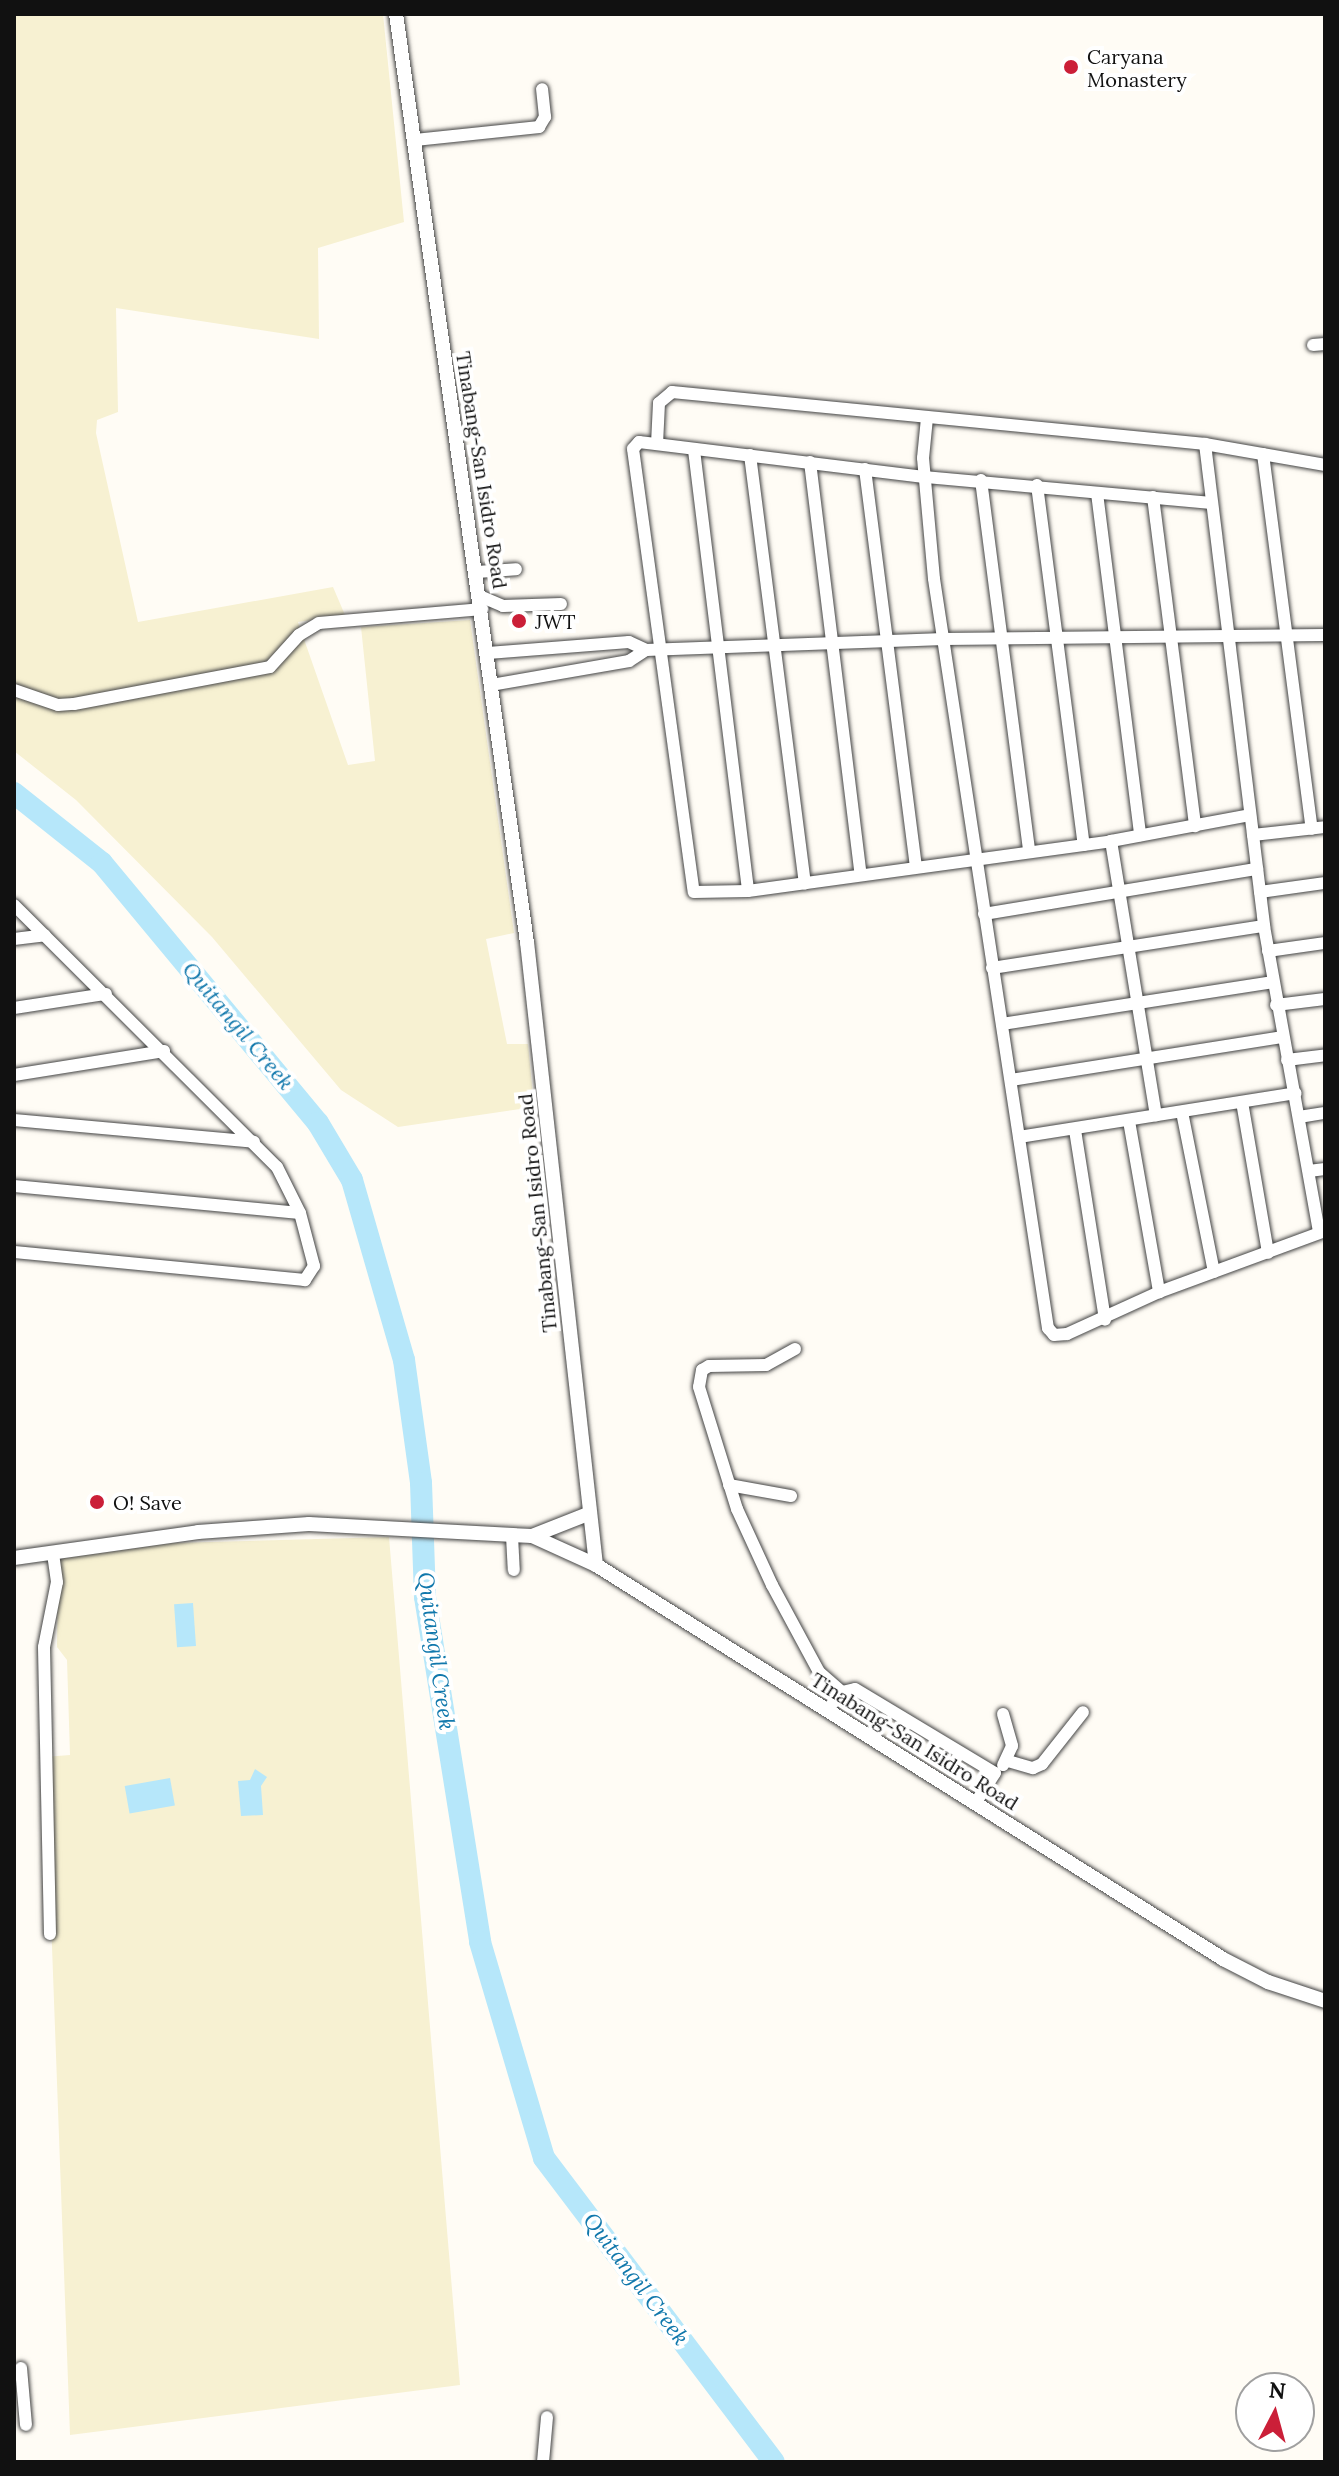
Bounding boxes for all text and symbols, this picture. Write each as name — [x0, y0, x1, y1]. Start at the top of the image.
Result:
place label: Caryana Monastery — [1087, 44, 1187, 91]
marker: Caryana Monastery — [1062, 58, 1080, 76]
street label: Tinabang-San Isidro Road — [451, 350, 513, 590]
place label: JWT — [535, 609, 575, 633]
marker: JWT — [510, 612, 528, 630]
water label: Quitangil Creek — [177, 957, 299, 1095]
street label: Tinabang-San Isidro Road — [513, 1092, 561, 1334]
place label: O! Save — [113, 1490, 182, 1514]
marker: O! Save — [88, 1493, 106, 1511]
water label: Quitangil Creek — [412, 1570, 460, 1732]
street label: Tinabang-San Isidro Road — [807, 1667, 1023, 1815]
water label: Quitangil Creek — [578, 2208, 694, 2350]
north arrow — [1235, 2372, 1315, 2452]
text: N — [1267, 2375, 1287, 2405]

